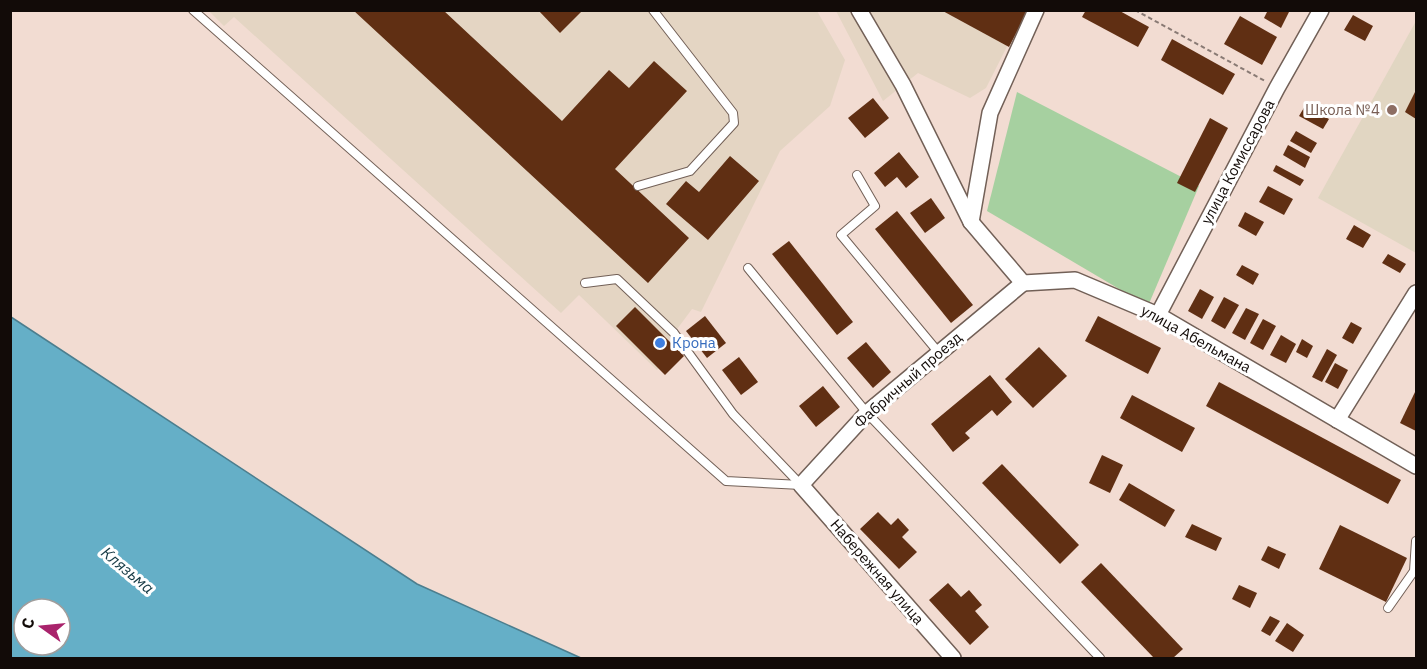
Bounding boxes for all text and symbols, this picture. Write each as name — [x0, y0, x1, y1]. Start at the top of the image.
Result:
street label: улица Комиссарова — [1197, 96, 1279, 227]
place label: Школа №4 — [1305, 100, 1380, 119]
marker: Школа №4 — [1385, 103, 1399, 117]
street label: улица Абельмана — [1138, 300, 1255, 377]
street label: Фабричный проезд — [850, 327, 966, 432]
place label: Крона — [672, 333, 716, 352]
marker: Крона — [653, 336, 667, 350]
street label: Набережная улица — [826, 515, 928, 628]
water label: Клязьма — [97, 542, 159, 598]
north arrow — [12, 597, 72, 657]
text: С — [17, 615, 39, 631]

